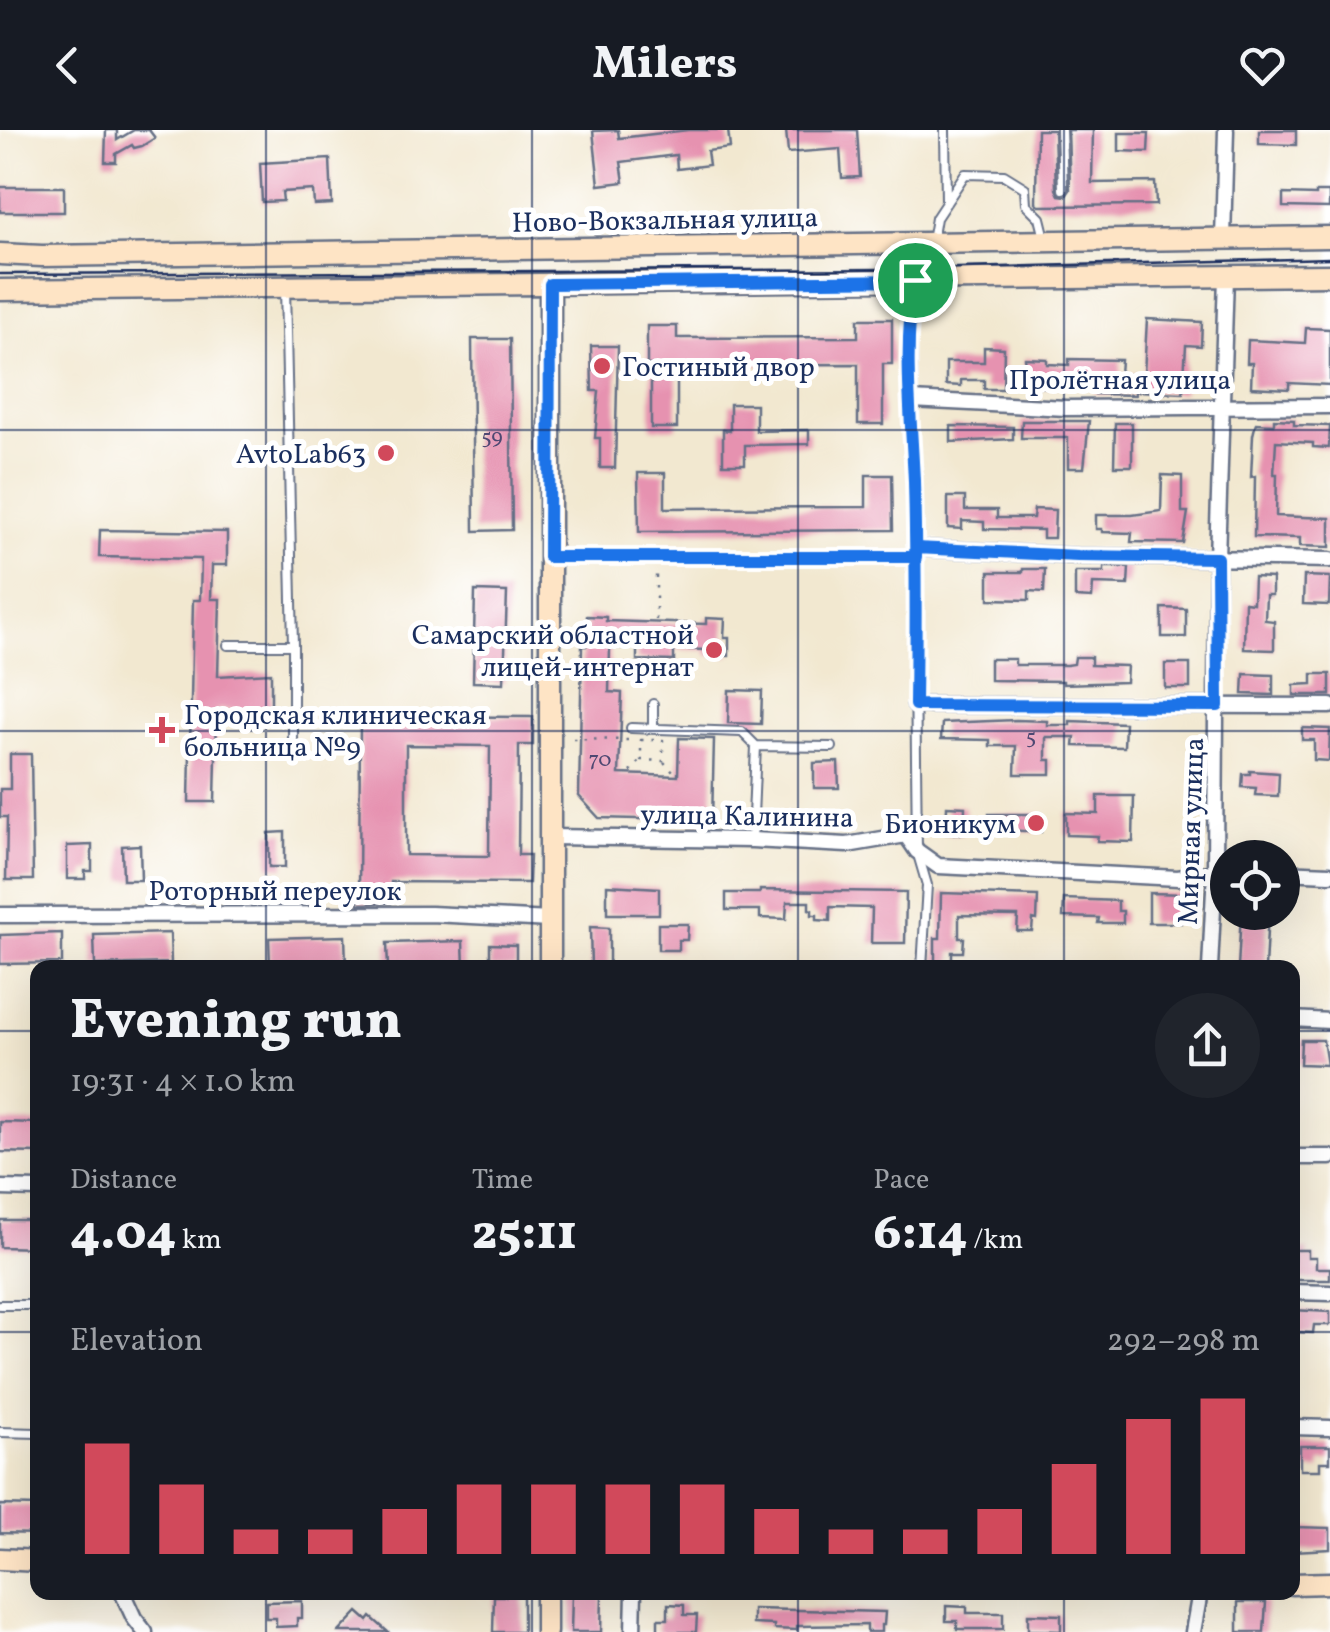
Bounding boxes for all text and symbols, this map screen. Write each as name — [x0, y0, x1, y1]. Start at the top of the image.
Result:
text: Milers — [593, 34, 737, 97]
icon: back — [40, 38, 95, 93]
icon: heart — [1235, 38, 1290, 93]
street label: Ново-Вокзальная улица — [511, 199, 819, 244]
pin — [873, 238, 958, 323]
icon: arrive — [888, 253, 943, 308]
place label: Гостиный двор — [622, 349, 815, 388]
marker: Гостиный двор — [591, 355, 613, 377]
street label: Пролётная улица — [1009, 362, 1231, 401]
house number: 59 — [481, 422, 503, 453]
place label: AvtoLab63 — [236, 436, 366, 475]
marker: AvtoLab63 — [375, 442, 397, 464]
place label: Самарский областной лицей-интернат — [412, 617, 694, 688]
marker: Самарский областной лицей-интернат — [703, 639, 725, 661]
place label: Городская клиническая больница №9 — [184, 697, 487, 768]
marker: Городская клиническая больница №9 — [149, 717, 175, 743]
house number: 5 — [1026, 722, 1036, 753]
street label: Мирная улица — [1170, 737, 1215, 925]
house number: 70 — [588, 745, 612, 776]
street label: улица Калинина — [640, 796, 854, 839]
place label: Бионикум — [884, 806, 1016, 845]
marker: Бионикум — [1025, 812, 1047, 834]
map controls — [1210, 840, 1300, 930]
button: locate — [1210, 840, 1300, 930]
street label: Роторный переулок — [149, 873, 402, 912]
text: Evening run — [70, 985, 402, 1061]
button: share — [1155, 993, 1260, 1098]
text: 19:31 · 4 × 1.0 km — [70, 1061, 295, 1105]
text: Distance — [70, 1161, 177, 1200]
text: Time — [472, 1161, 533, 1200]
text: Pace — [873, 1161, 929, 1200]
text: 4.04 — [70, 1200, 176, 1270]
text: 25:11 — [472, 1200, 577, 1270]
text: 6:14 — [873, 1200, 968, 1270]
text: km — [176, 1221, 222, 1260]
text: /km — [968, 1221, 1023, 1260]
text: Elevation — [70, 1320, 203, 1364]
text: 292–298 m — [1107, 1320, 1260, 1364]

